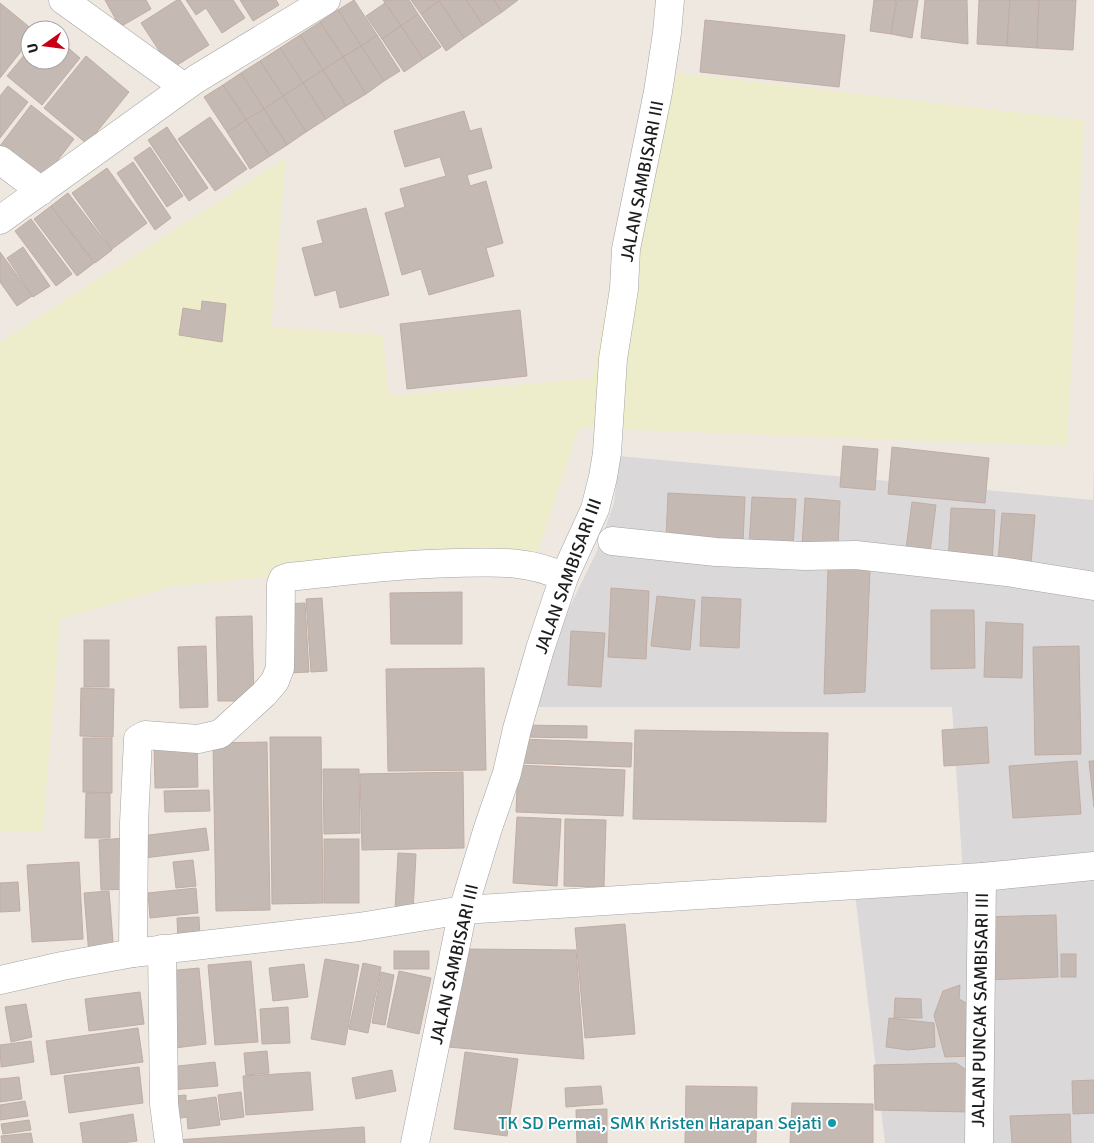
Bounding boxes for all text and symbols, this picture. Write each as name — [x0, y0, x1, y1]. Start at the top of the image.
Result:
north arrow — [20, 20, 70, 70]
text: U — [23, 41, 42, 55]
street label: JALAN SAMBISARI III — [616, 99, 668, 263]
street label: JALAN SAMBISARI III — [530, 495, 606, 657]
street label: JALAN SAMBISARI III — [425, 882, 483, 1046]
street label: JALAN PUNCAK SAMBISARI III — [967, 892, 993, 1128]
place label: TK SD Permai, SMK Kristen Harapan Sejati — [498, 1112, 822, 1134]
marker: TK SD Permai, SMK Kristen Harapan Sejati — [826, 1117, 838, 1129]

